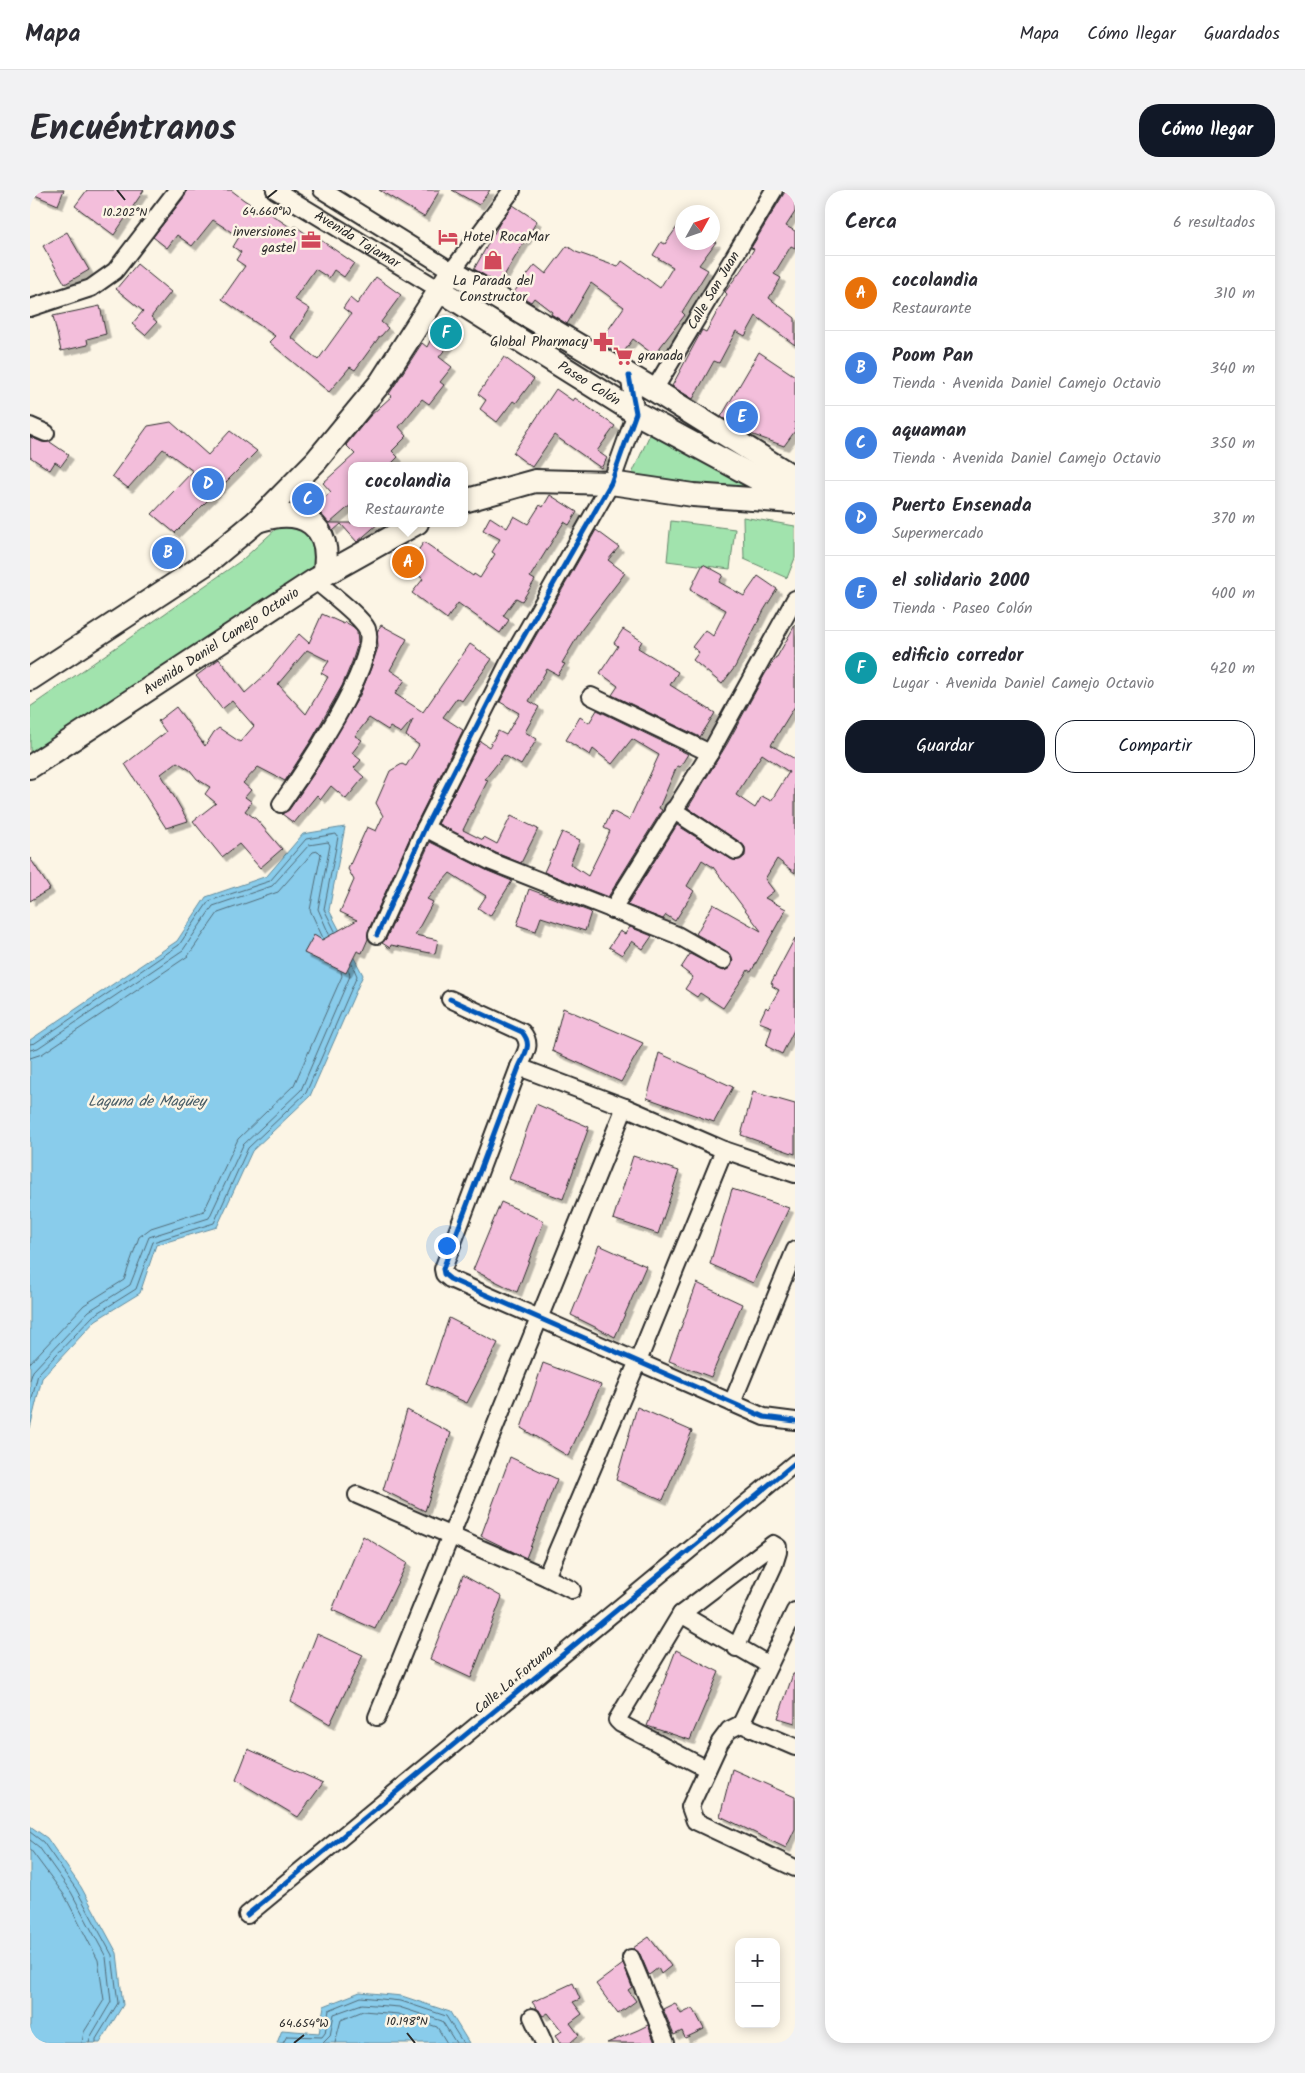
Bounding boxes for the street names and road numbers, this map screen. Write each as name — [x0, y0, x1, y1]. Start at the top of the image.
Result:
street label: Avenida Tajamar — [310, 205, 406, 275]
street label: Calle San Juan — [682, 247, 746, 334]
street label: Paseo Colón — [553, 356, 625, 412]
street label: Avenida Daniel Camejo Octavio — [139, 582, 304, 701]
street label: Calle La Fortuna — [469, 1640, 559, 1720]

